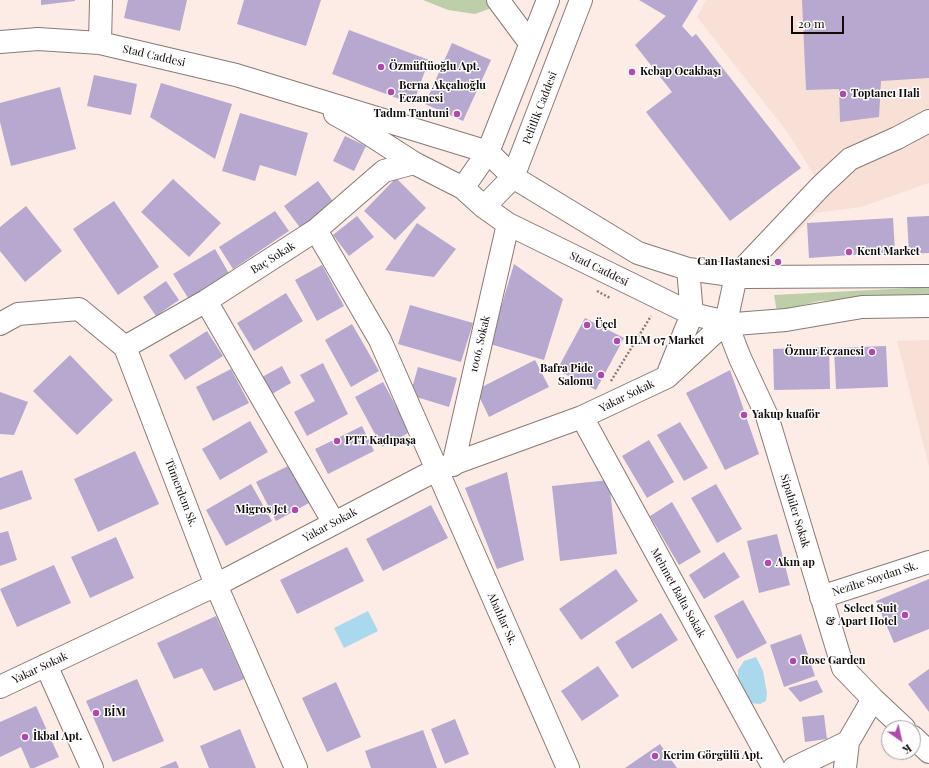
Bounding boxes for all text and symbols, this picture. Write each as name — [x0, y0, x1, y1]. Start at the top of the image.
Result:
scale bar — [793, 8, 846, 34]
text: 20 m — [798, 15, 825, 31]
street label: Stad Caddesi — [121, 42, 187, 70]
place label: Özmüftüoğlu Apt. — [389, 60, 480, 74]
marker: Özmüftüoğlu Apt. — [376, 62, 386, 72]
place label: Kebap Ocakbaşı — [640, 65, 721, 79]
marker: Kebap Ocakbaşı — [627, 67, 637, 77]
street label: Pelitlik Caddesi — [520, 70, 560, 146]
place label: Berna Akçalıoğlu Eczanesi — [399, 79, 486, 105]
marker: Berna Akçalıoğlu Eczanesi — [386, 87, 396, 97]
place label: Toptancı Hali — [851, 87, 920, 101]
marker: Toptancı Hali — [838, 89, 848, 99]
place label: Tadım Tantuni — [373, 107, 449, 121]
marker: Tadım Tantuni — [452, 109, 462, 119]
street label: Baç Sokak — [248, 239, 298, 277]
place label: Kent Market — [857, 245, 920, 259]
marker: Kent Market — [844, 247, 854, 257]
street label: Stad Caddesi — [567, 249, 631, 289]
place label: Can Hastanesi — [697, 255, 770, 269]
marker: Can Hastanesi — [773, 257, 783, 267]
street label: 1006. Sokak — [467, 314, 493, 374]
place label: Üçel — [595, 318, 617, 332]
marker: Üçel — [582, 320, 592, 330]
place label: HLM 07 Market — [625, 334, 704, 348]
marker: HLM 07 Market — [612, 336, 622, 346]
place label: Öznur Eczanesi — [785, 345, 864, 359]
marker: Öznur Eczanesi — [867, 347, 877, 357]
place label: Bafra Pide Salonu — [540, 362, 593, 388]
marker: Bafra Pide Salonu — [596, 370, 606, 380]
street label: Yakar Sokak — [597, 377, 657, 415]
place label: Yakup kuaför — [752, 408, 820, 422]
marker: Yakup kuaför — [739, 410, 749, 420]
place label: PTT Kadıpaşa — [345, 434, 416, 448]
marker: PTT Kadıpaşa — [332, 436, 342, 446]
street label: Tümerdem Sk. — [162, 457, 200, 529]
street label: Sipahiler Sokak — [778, 473, 812, 549]
place label: Migros Jet — [235, 503, 287, 517]
marker: Migros Jet — [290, 505, 300, 515]
street label: Yakar Sokak — [301, 505, 359, 545]
street label: Mehmet Balta Sokak — [648, 546, 708, 640]
place label: Akın ap — [776, 556, 815, 570]
marker: Akın ap — [763, 558, 773, 568]
street label: Nezihe Soydan Sk. — [830, 559, 920, 599]
street label: Abalılar Sk. — [485, 591, 519, 647]
place label: Select Suit & Apart Hotel — [826, 602, 897, 628]
marker: Select Suit & Apart Hotel — [900, 610, 910, 620]
street label: Yakar Sokak — [10, 649, 70, 687]
place label: Rose Garden — [801, 654, 866, 668]
marker: Rose Garden — [788, 656, 798, 666]
place label: BİM — [104, 706, 126, 720]
marker: BİM — [91, 708, 101, 718]
north arrow — [881, 720, 921, 760]
place label: İkbal Apt. — [33, 730, 82, 744]
marker: İkbal Apt. — [20, 732, 30, 742]
text: K — [900, 741, 915, 758]
place label: Kerim Görgülü Apt. — [663, 749, 763, 763]
marker: Kerim Görgülü Apt. — [650, 751, 660, 761]

